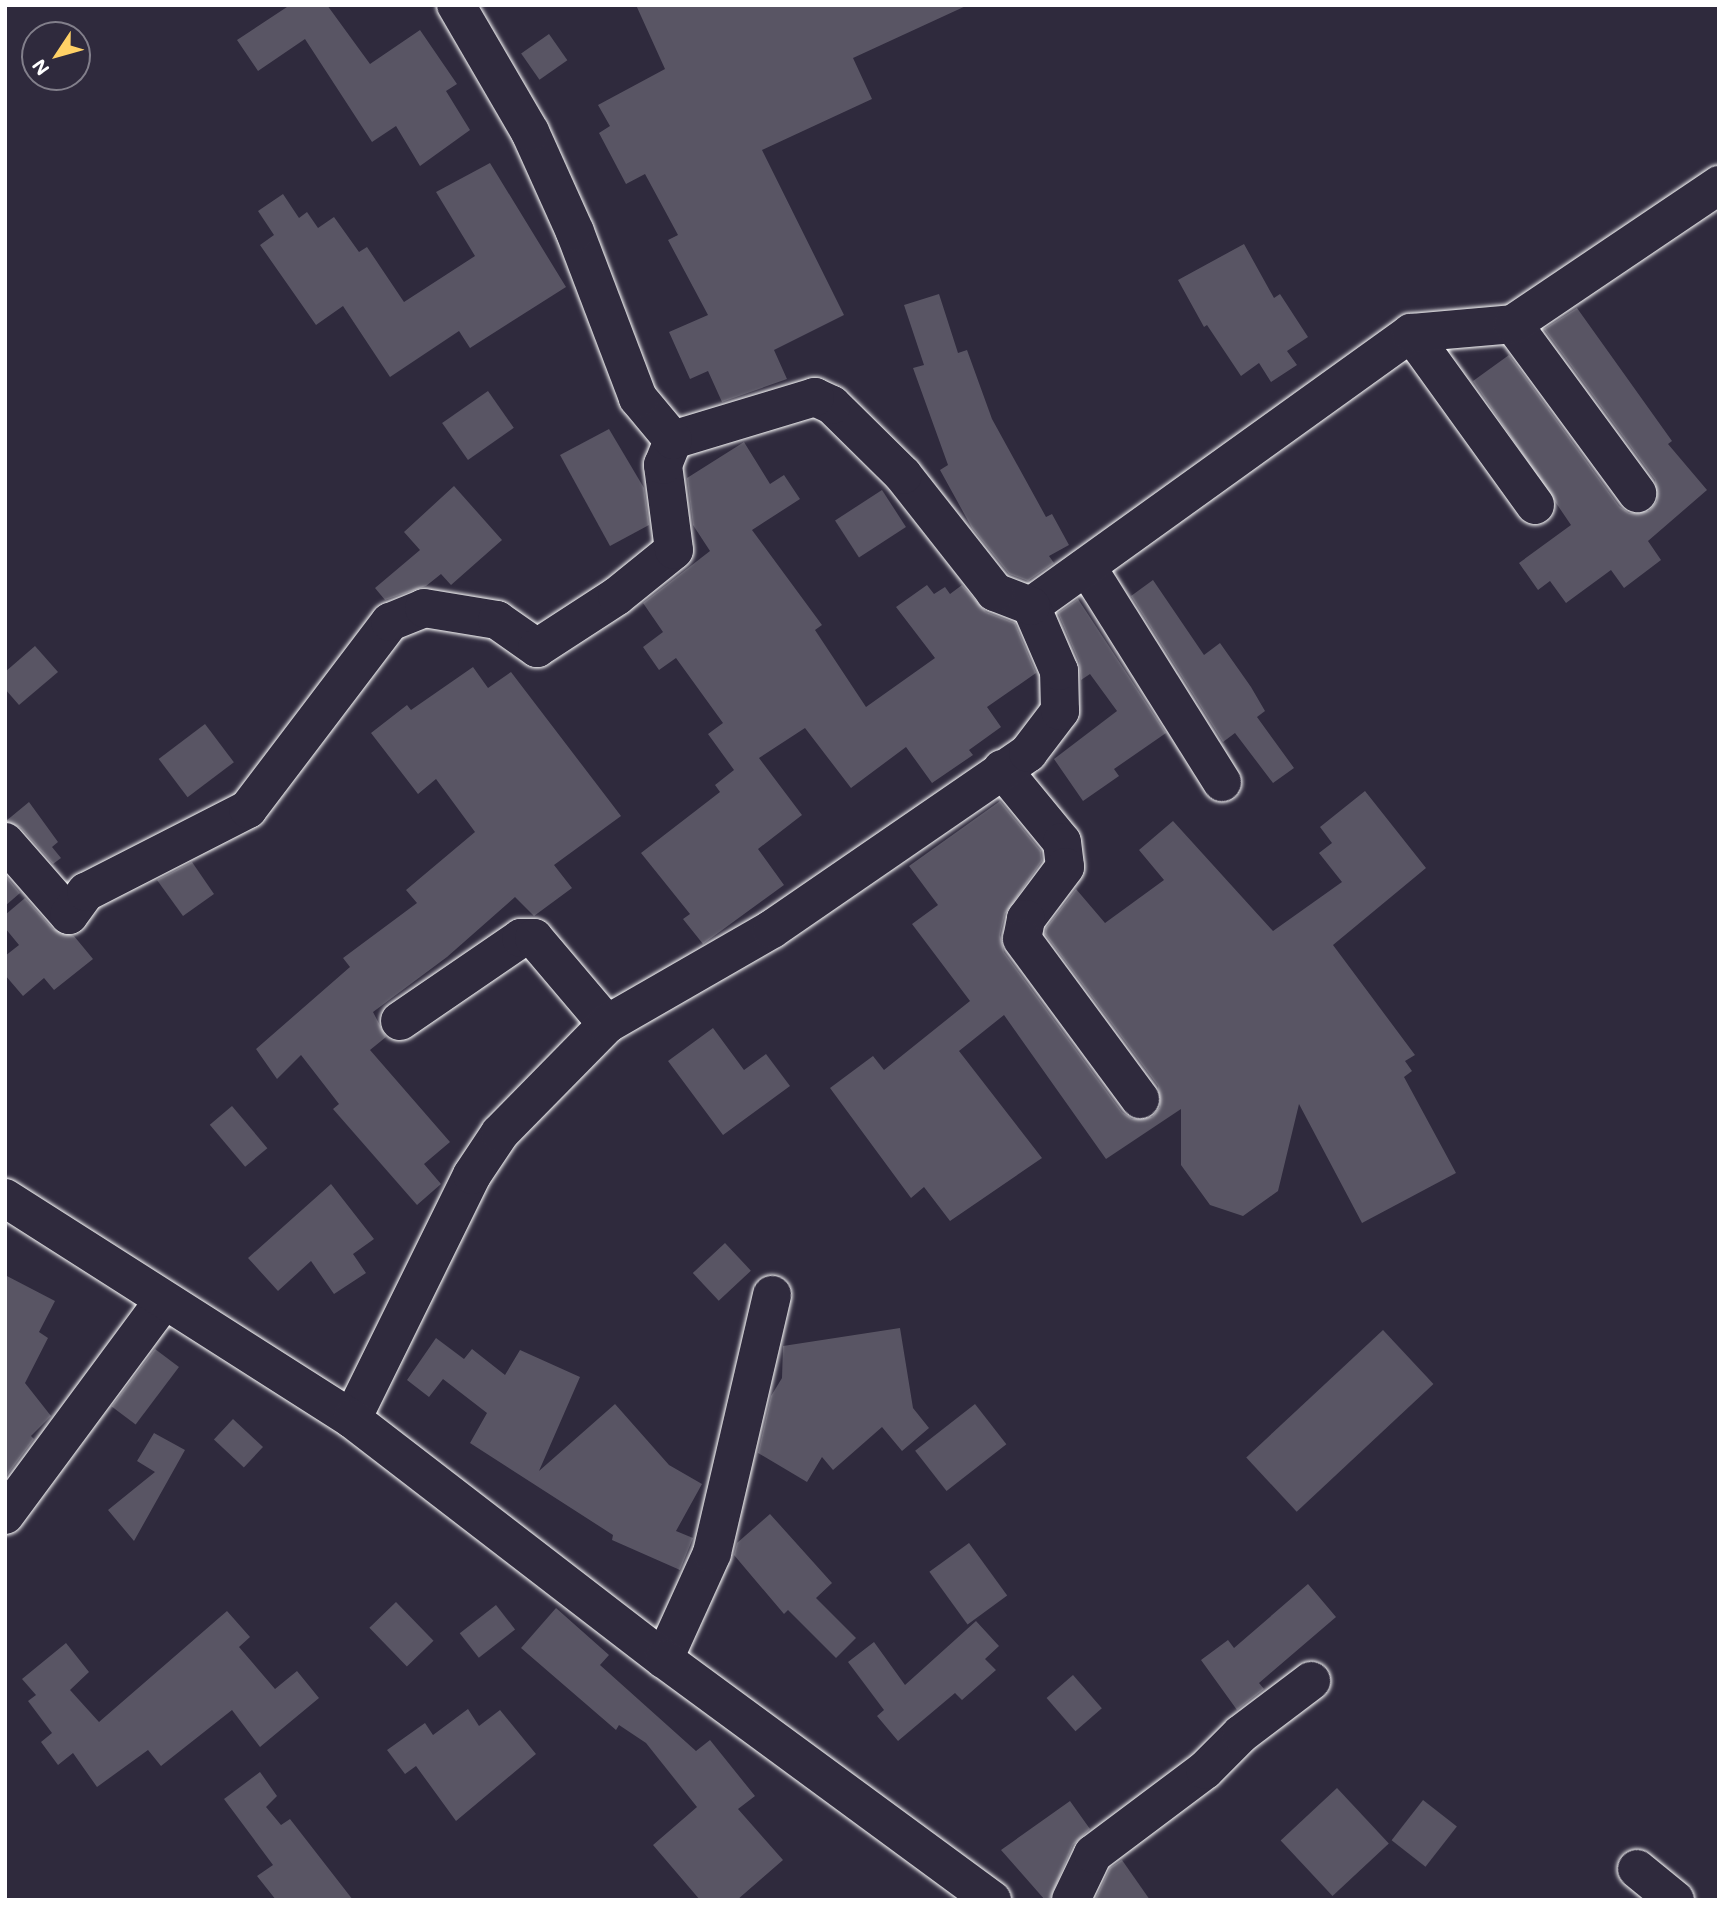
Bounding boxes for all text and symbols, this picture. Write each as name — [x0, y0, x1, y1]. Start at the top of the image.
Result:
north arrow — [21, 21, 91, 91]
text: N — [26, 54, 55, 81]

